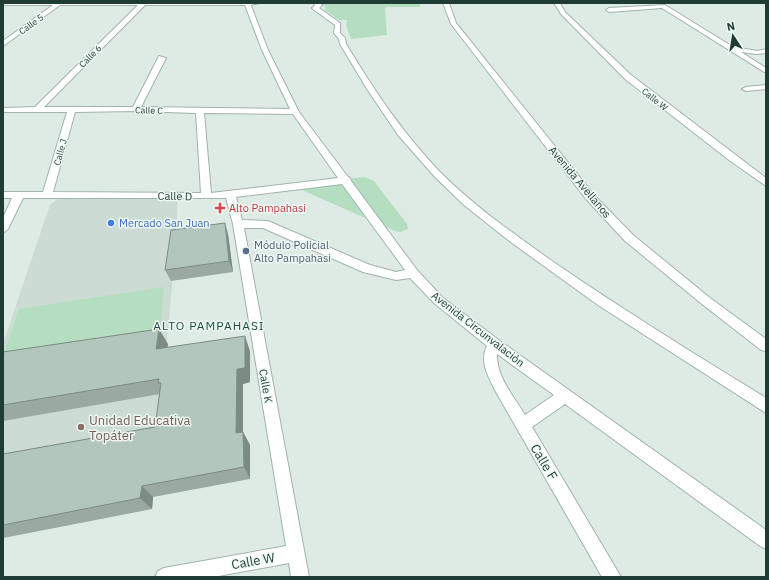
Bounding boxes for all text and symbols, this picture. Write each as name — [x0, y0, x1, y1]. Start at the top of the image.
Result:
street label: Calle 5 — [17, 11, 45, 37]
north arrow — [713, 16, 753, 56]
text: N — [726, 19, 736, 34]
street label: Calle 6 — [76, 42, 104, 70]
street label: Calle W — [640, 85, 670, 113]
street label: Calle C — [135, 104, 163, 116]
street label: Calle J — [51, 138, 69, 166]
street label: Avenida Avellanos — [546, 143, 614, 221]
street label: Calle D — [158, 189, 192, 203]
place label: Alto Pampahasi — [229, 201, 306, 215]
marker: Alto Pampahasi — [214, 202, 226, 214]
place label: Mercado San Juan — [119, 216, 210, 230]
marker: Mercado San Juan — [106, 218, 116, 228]
place label: Módulo Policial Alto Pampahasi — [254, 238, 331, 265]
marker: Módulo Policial Alto Pampahasi — [241, 246, 251, 256]
street label: Avenida Circunvalación — [429, 288, 527, 370]
district label: ALTO PAMPAHASI — [153, 318, 265, 333]
street label: Calle K — [256, 368, 276, 404]
place label: Unidad Educativa Topáter — [89, 412, 190, 444]
marker: Unidad Educativa Topáter — [76, 422, 86, 432]
street label: Calle F — [527, 441, 561, 483]
street label: Calle W — [230, 549, 276, 573]

